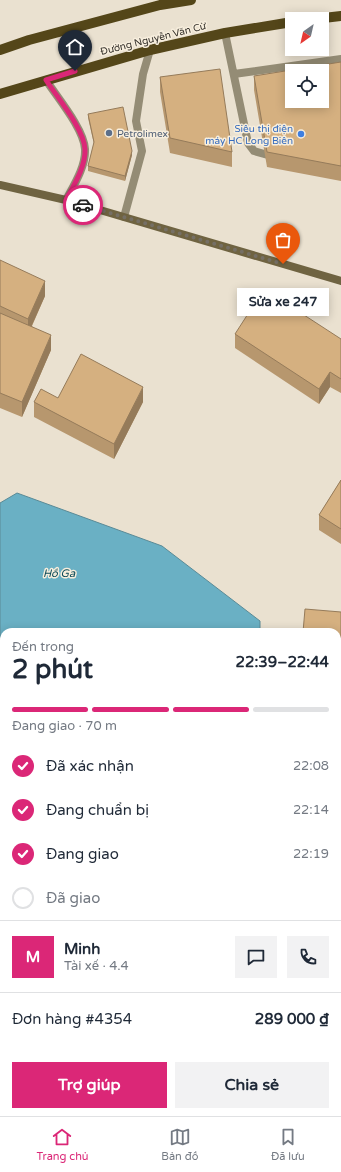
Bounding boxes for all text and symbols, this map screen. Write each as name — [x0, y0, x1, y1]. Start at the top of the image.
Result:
north arrow — [285, 12, 329, 56]
map controls — [285, 12, 329, 108]
street label: Đường Nguyễn Văn Cừ — [99, 20, 208, 58]
pin — [58, 30, 92, 71]
icon: home — [64, 36, 86, 58]
button: locate — [285, 64, 329, 108]
place label: Siêu thị điện máy HC Long Biên — [205, 123, 293, 147]
marker: Petrolimex — [104, 128, 114, 138]
place label: Petrolimex — [117, 128, 168, 140]
marker: Siêu thị điện máy HC Long Biên — [296, 129, 306, 139]
courier — [63, 185, 103, 225]
icon: car — [72, 194, 94, 216]
pin — [266, 223, 300, 264]
icon: bag — [272, 229, 294, 251]
callout: Sửa xe 247 — [237, 288, 329, 316]
text: Sửa xe 247 — [249, 294, 317, 310]
water label: Hồ Ga — [43, 567, 76, 580]
text: Đến trong — [12, 639, 74, 655]
text: 22:39–22:44 — [236, 653, 329, 671]
text: 2 phút — [12, 654, 93, 685]
text: Đang giao · 70 m — [12, 718, 117, 734]
icon: check — [12, 755, 34, 777]
text: Đã xác nhận — [46, 757, 134, 775]
text: 22:08 — [293, 758, 329, 774]
icon: check — [12, 799, 34, 821]
text: Đang chuẩn bị — [46, 801, 149, 819]
text: 22:14 — [293, 802, 329, 818]
icon: check — [12, 843, 34, 865]
text: Đang giao — [46, 845, 119, 863]
text: 22:19 — [293, 846, 329, 862]
text: Đã giao — [46, 889, 100, 907]
button: chat — [235, 936, 277, 978]
button: phone — [287, 936, 329, 978]
text: Minh — [64, 940, 100, 958]
text: M — [26, 948, 40, 966]
text: Tài xế · 4.4 — [64, 958, 129, 974]
text: Đơn hàng #4354 — [12, 1010, 132, 1028]
text: 289 000 ₫ — [255, 1010, 329, 1028]
button: Trợ giúp — [12, 1062, 167, 1108]
button: Chia sẻ — [175, 1062, 329, 1108]
tab: Trang chủ — [36, 1126, 89, 1163]
tab: Bản đồ — [161, 1126, 198, 1163]
tab: Đã lưu — [271, 1126, 305, 1163]

